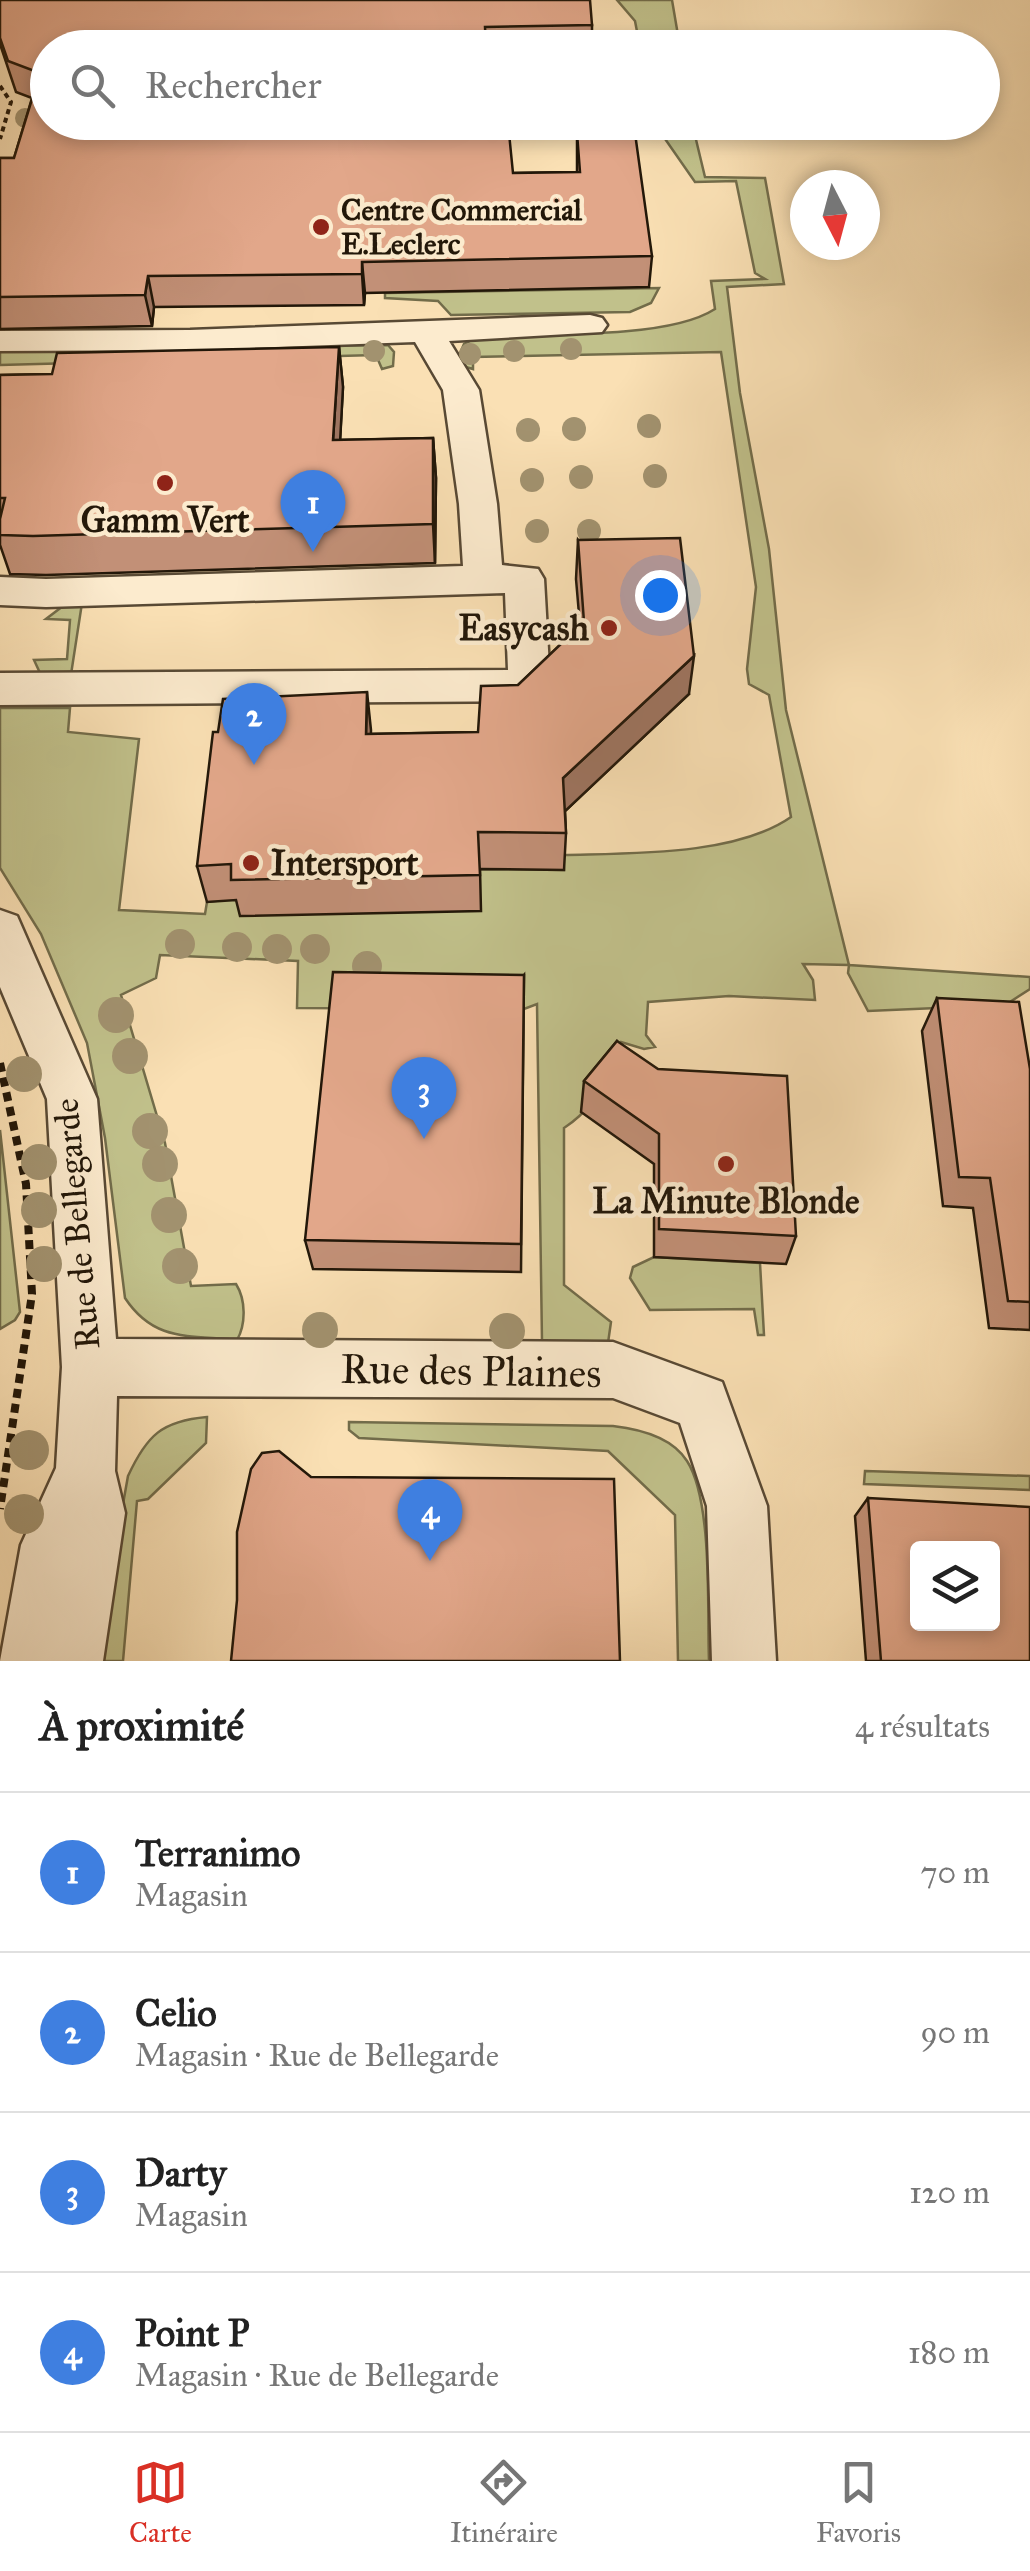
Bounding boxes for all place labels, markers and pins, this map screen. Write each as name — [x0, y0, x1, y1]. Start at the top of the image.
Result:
place label: Centre Commercial E.Leclerc — [341, 192, 583, 262]
marker: Centre Commercial E.Leclerc — [310, 216, 332, 238]
pin: 1 — [280, 470, 346, 552]
marker: Gamm Vert — [154, 472, 176, 494]
place label: Gamm Vert — [81, 499, 250, 542]
place label: Easycash — [458, 607, 590, 650]
marker: Easycash — [598, 617, 620, 639]
pin: 2 — [222, 682, 286, 765]
place label: Intersport — [271, 842, 419, 885]
marker: Intersport — [240, 852, 262, 874]
pin: 3 — [392, 1056, 456, 1139]
marker: La Minute Blonde — [715, 1153, 737, 1175]
place label: La Minute Blonde — [592, 1180, 860, 1223]
pin: 4 — [398, 1478, 462, 1561]

